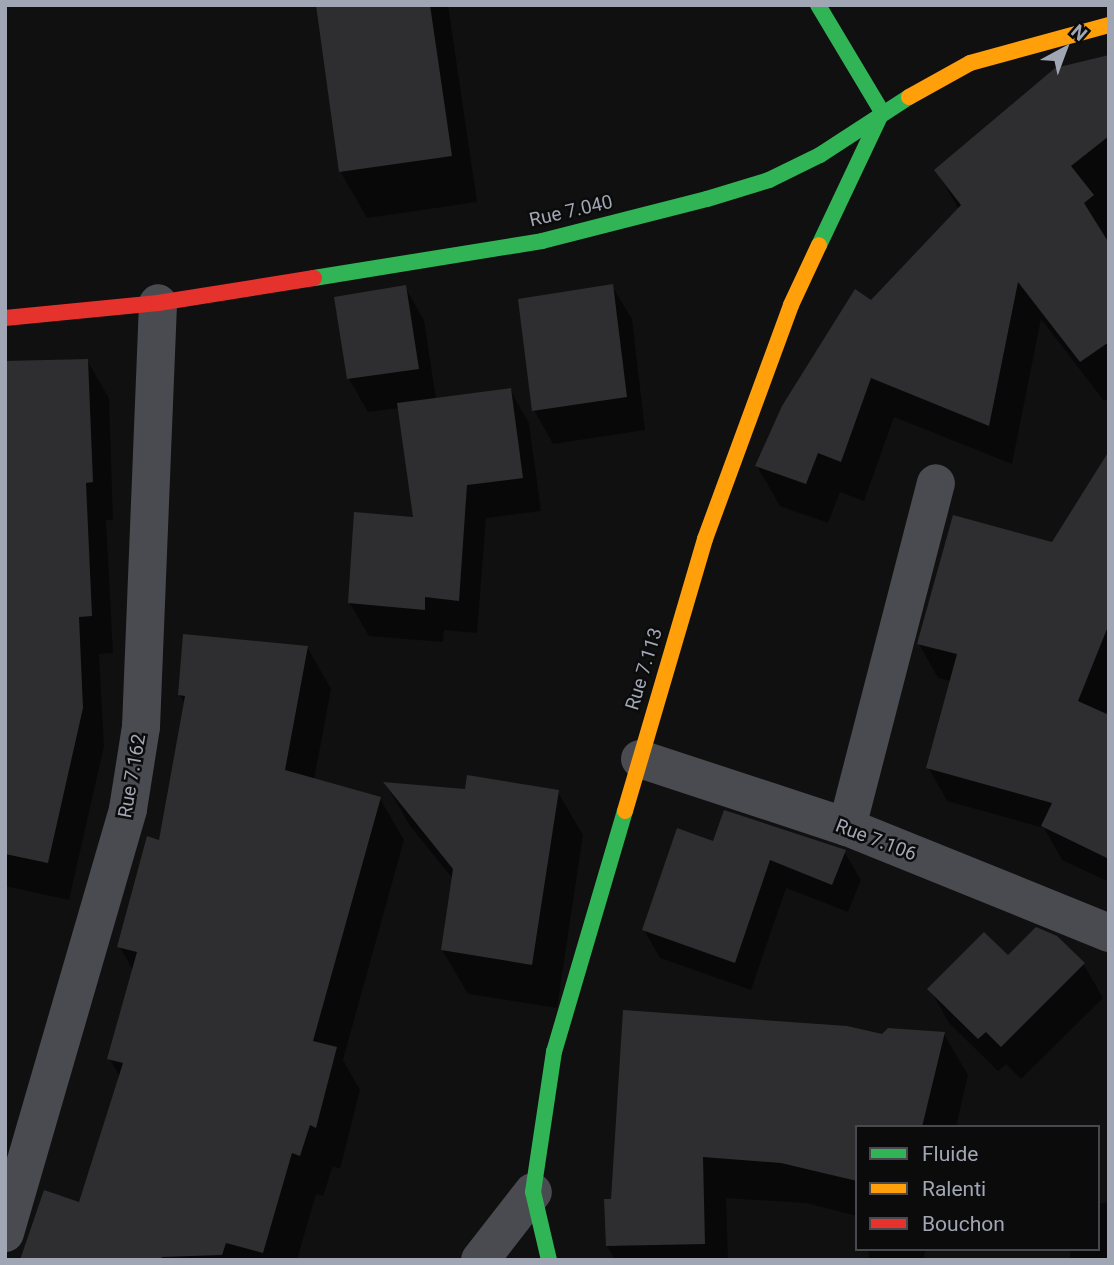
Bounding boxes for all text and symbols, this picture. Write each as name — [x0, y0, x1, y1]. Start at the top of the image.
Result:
north arrow — [1030, 14, 1100, 84]
text: N — [1067, 20, 1092, 46]
street label: Rue 7.040 — [527, 190, 615, 232]
street label: Rue 7.113 — [621, 625, 667, 713]
street label: Rue 7.162 — [113, 732, 151, 820]
street label: Rue 7.106 — [832, 814, 920, 866]
legend — [855, 1125, 1100, 1251]
text: Fluide — [922, 1142, 978, 1166]
text: Ralenti — [922, 1177, 986, 1201]
text: Bouchon — [922, 1212, 1005, 1236]

